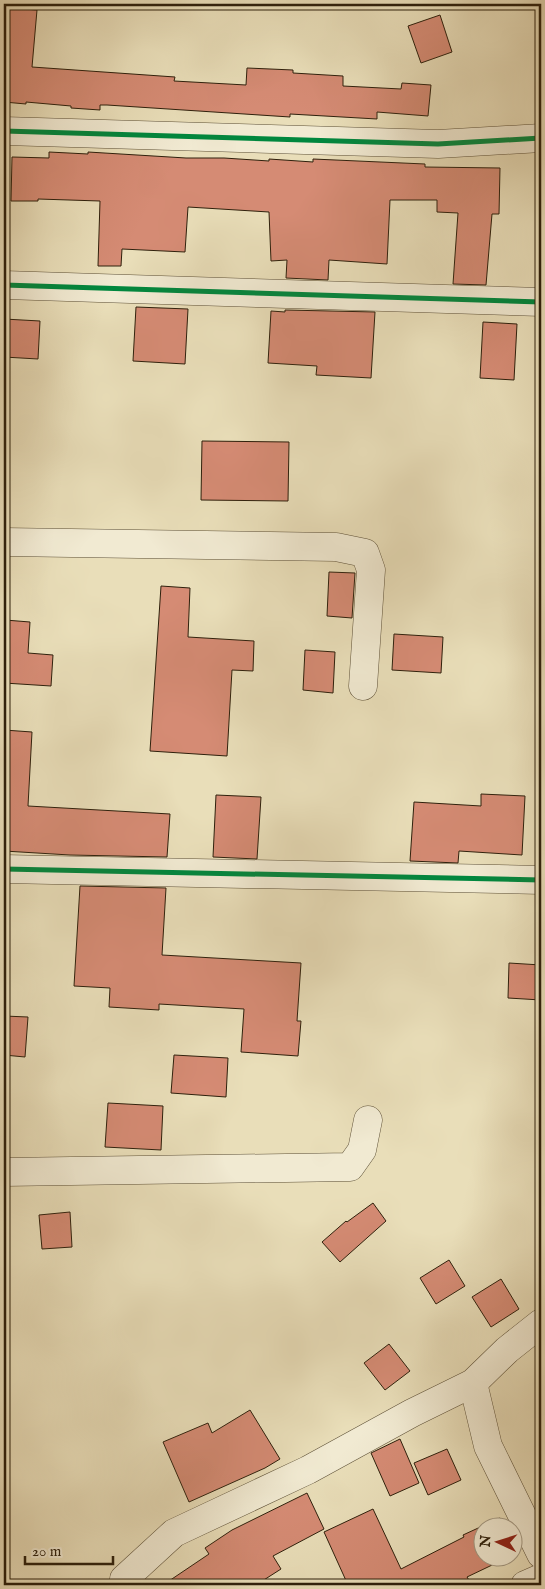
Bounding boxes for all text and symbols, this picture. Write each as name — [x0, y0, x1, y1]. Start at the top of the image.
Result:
north arrow — [472, 1516, 522, 1566]
scale bar — [25, 1534, 112, 1566]
text: N — [477, 1534, 495, 1549]
text: 20 m — [32, 1542, 62, 1561]

